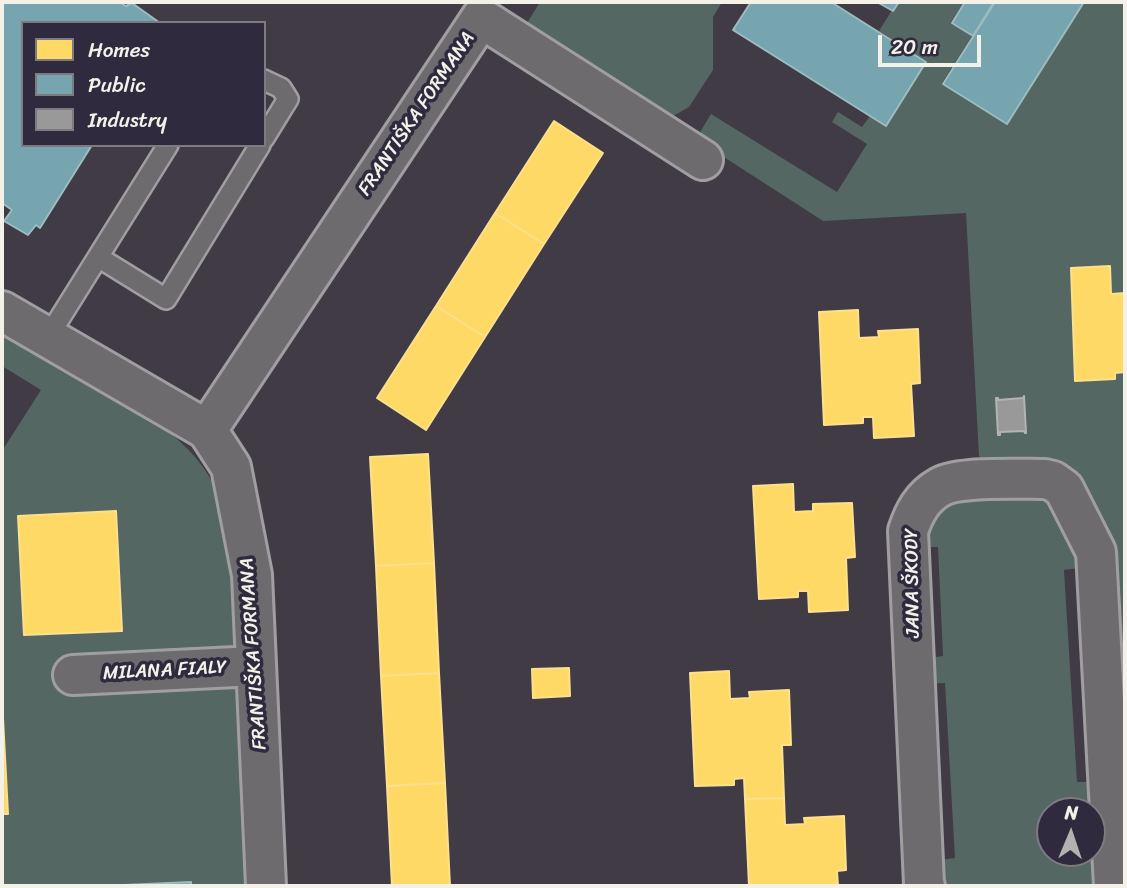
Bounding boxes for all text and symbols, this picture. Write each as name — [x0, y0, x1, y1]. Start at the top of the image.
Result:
legend — [21, 21, 266, 147]
scale bar — [882, 21, 985, 65]
street label: FRANTIŠKA FORMANA — [354, 28, 480, 200]
text: 20 m — [891, 28, 938, 66]
text: Homes — [88, 31, 150, 69]
text: Public — [88, 66, 146, 104]
text: Industry — [88, 101, 167, 139]
street label: JANA ŠKODY — [901, 528, 925, 638]
street label: FRANTIŠKA FORMANA — [236, 557, 272, 751]
street label: MILANA FIALY — [102, 656, 228, 686]
text: N — [1065, 796, 1079, 829]
north arrow — [1036, 797, 1106, 867]

